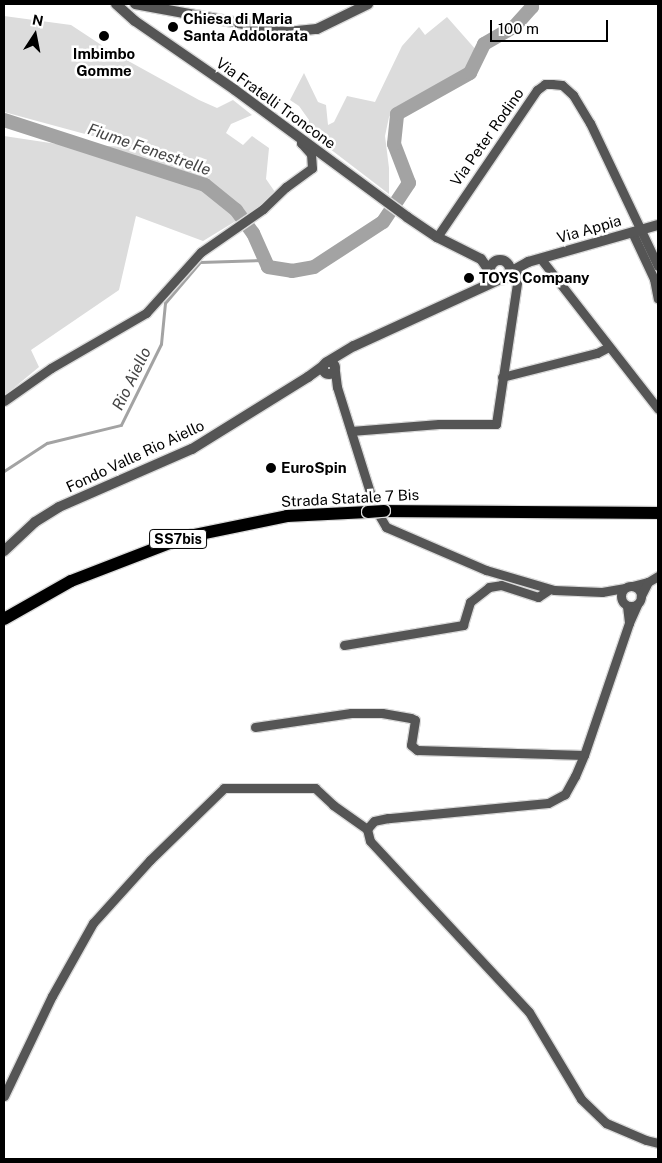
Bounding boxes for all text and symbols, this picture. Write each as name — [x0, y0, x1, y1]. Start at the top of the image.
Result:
place label: Chiesa di Maria Santa Addolorata — [183, 9, 308, 44]
north arrow — [10, 10, 60, 60]
scale bar — [492, 10, 610, 42]
text: N — [31, 11, 45, 29]
text: 100 m — [498, 20, 539, 37]
marker: Chiesa di Maria Santa Addolorata — [167, 21, 179, 33]
marker: Imbimbo Gomme — [98, 30, 110, 42]
place label: Imbimbo Gomme — [73, 44, 135, 79]
street label: Via Fratelli Troncone — [213, 54, 339, 152]
street label: Via Peter Rodino — [447, 85, 527, 189]
water label: Fiume Fenestrelle — [85, 120, 213, 180]
street label: Via Appia — [555, 211, 623, 247]
place label: TOYS Company — [479, 269, 589, 287]
marker: TOYS Company — [463, 272, 475, 284]
water label: Rio Aiello — [108, 344, 156, 414]
street label: Fondo Valle Rio Aiello — [63, 416, 207, 496]
place label: EuroSpin — [281, 459, 347, 477]
marker: EuroSpin — [265, 462, 277, 474]
street label: Strada Statale 7 Bis — [280, 485, 420, 511]
road number: SS7bis — [148, 528, 208, 550]

